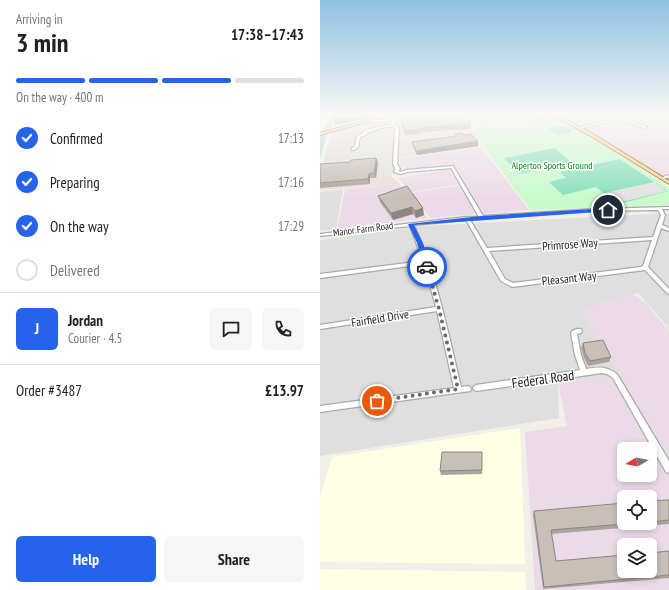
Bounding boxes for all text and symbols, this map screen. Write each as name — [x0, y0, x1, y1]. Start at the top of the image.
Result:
text: Arriving in — [16, 11, 63, 28]
text: 17:38–17:43 — [231, 25, 304, 44]
text: 3 min — [16, 26, 69, 59]
text: On the way · 400 m — [16, 89, 103, 106]
icon: check — [16, 127, 38, 149]
text: Confirmed — [50, 129, 103, 148]
text: 17:13 — [278, 130, 304, 147]
park label: Alperton Sports Ground — [511, 159, 593, 172]
icon: check — [16, 171, 38, 193]
text: Preparing — [50, 173, 100, 192]
text: 17:16 — [278, 174, 304, 191]
pin — [591, 193, 625, 227]
icon: home — [597, 199, 619, 221]
icon: check — [16, 215, 38, 237]
text: On the way — [50, 217, 109, 236]
text: 17:29 — [278, 218, 304, 235]
street label: Manor Farm Road — [332, 219, 394, 239]
street label: Primrose Way — [542, 235, 599, 253]
courier — [407, 247, 447, 287]
icon: car — [416, 256, 438, 278]
text: Delivered — [50, 261, 100, 280]
street label: Pleasant Way — [541, 268, 597, 288]
street label: Fairfield Drive — [350, 306, 410, 330]
button: chat — [210, 308, 252, 350]
button: phone — [262, 308, 304, 350]
text: Jordan — [68, 311, 103, 330]
text: J — [35, 319, 39, 338]
text: Courier · 4.5 — [68, 330, 122, 347]
street label: Federal Road — [511, 366, 575, 392]
text: Order #3487 — [16, 381, 82, 400]
text: £13.97 — [265, 381, 304, 400]
pin — [360, 384, 394, 418]
icon: bag — [366, 390, 388, 412]
north arrow — [617, 442, 657, 482]
map controls — [617, 442, 657, 578]
button: locate — [617, 490, 657, 530]
button: Help — [16, 536, 156, 582]
button: Share — [164, 536, 304, 582]
button: layers — [617, 538, 657, 578]

